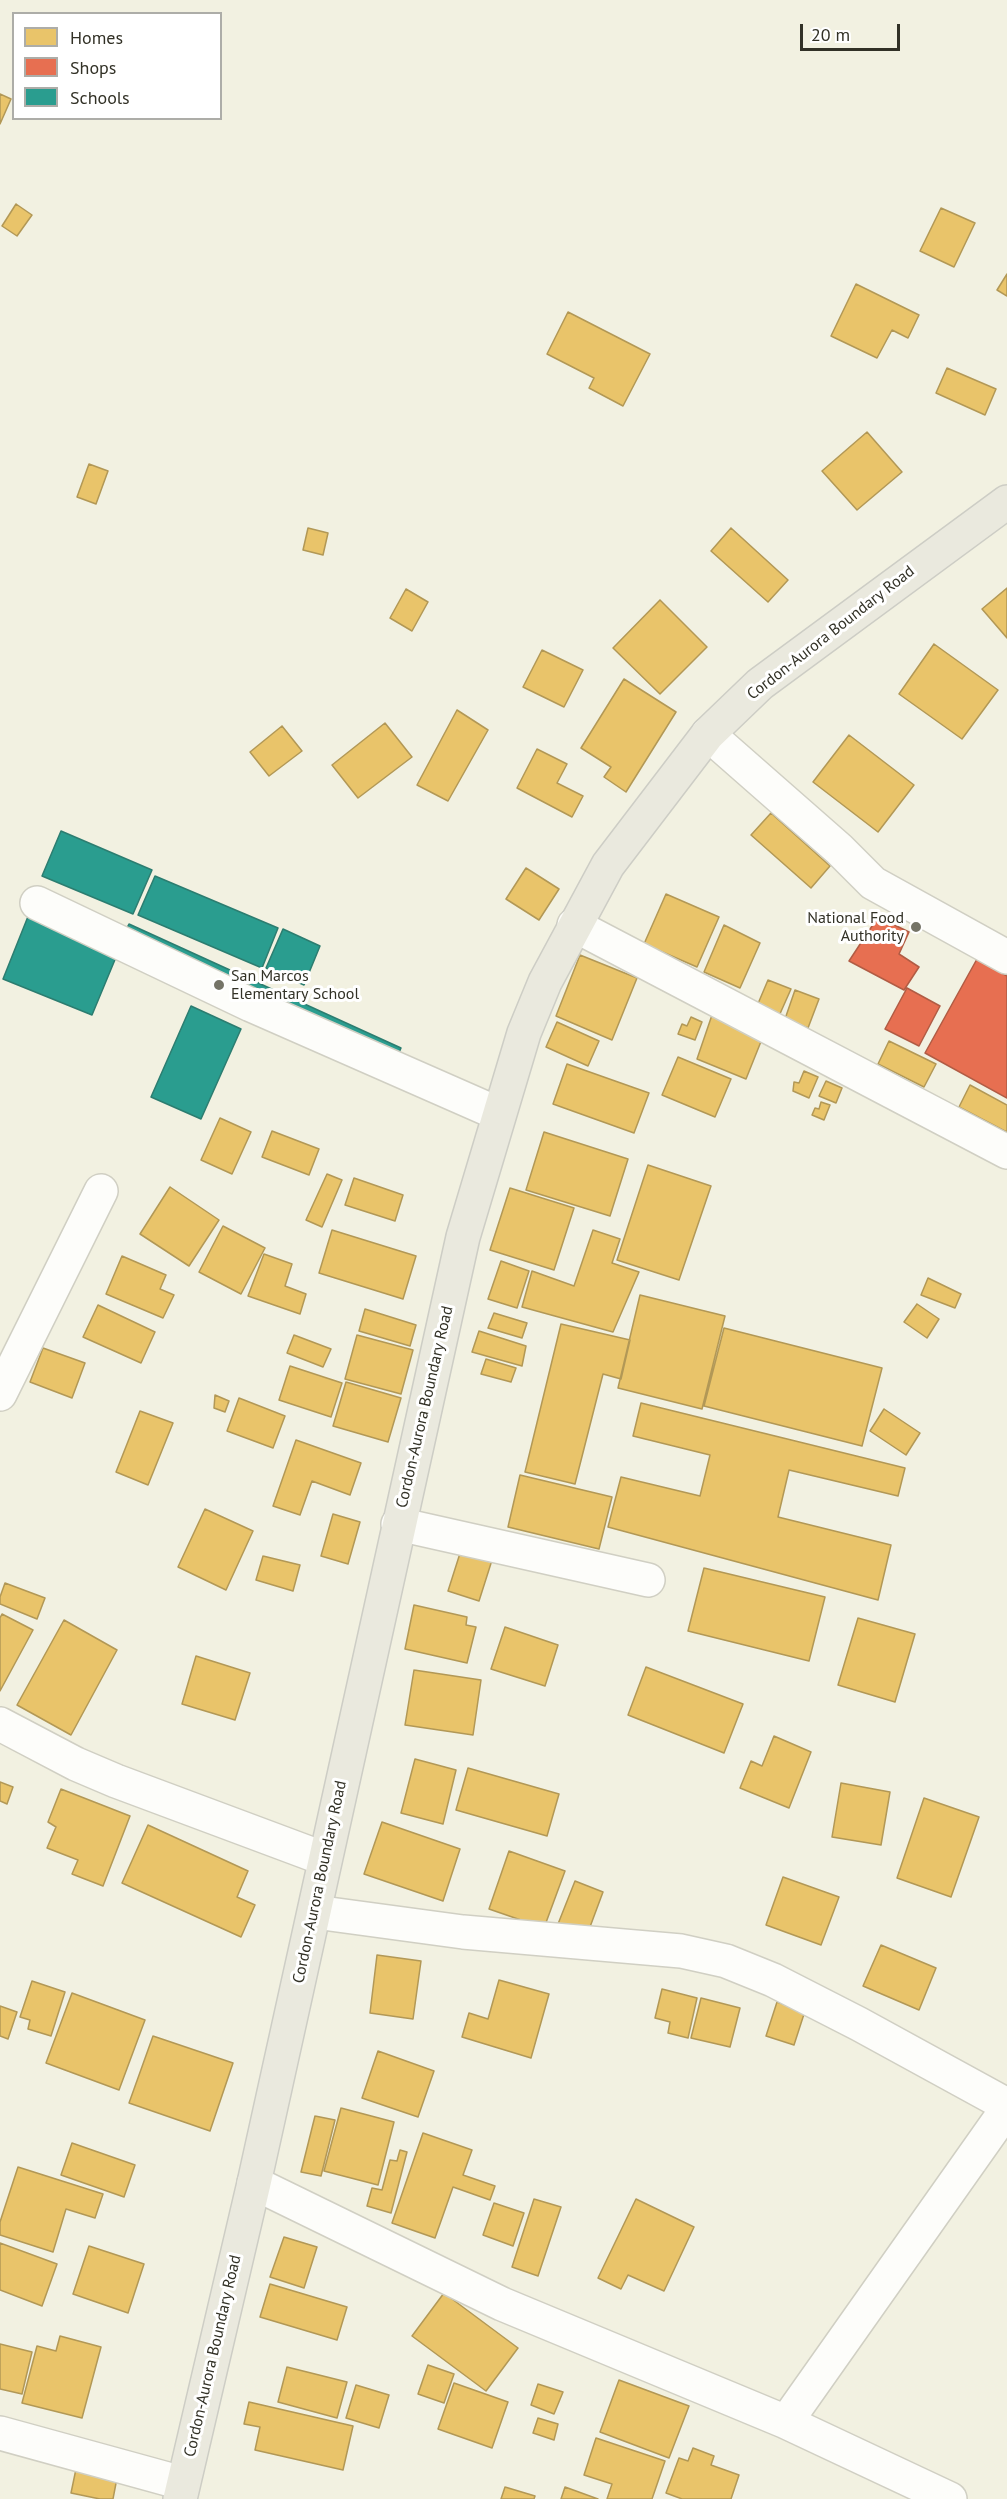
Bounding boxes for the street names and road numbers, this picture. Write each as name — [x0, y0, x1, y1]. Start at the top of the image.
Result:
street label: Cordon-Aurora Boundary Road — [744, 562, 918, 704]
street label: Cordon-Aurora Boundary Road — [392, 1304, 458, 1510]
street label: Cordon-Aurora Boundary Road — [289, 1779, 351, 1985]
street label: Cordon-Aurora Boundary Road — [180, 2253, 246, 2459]

